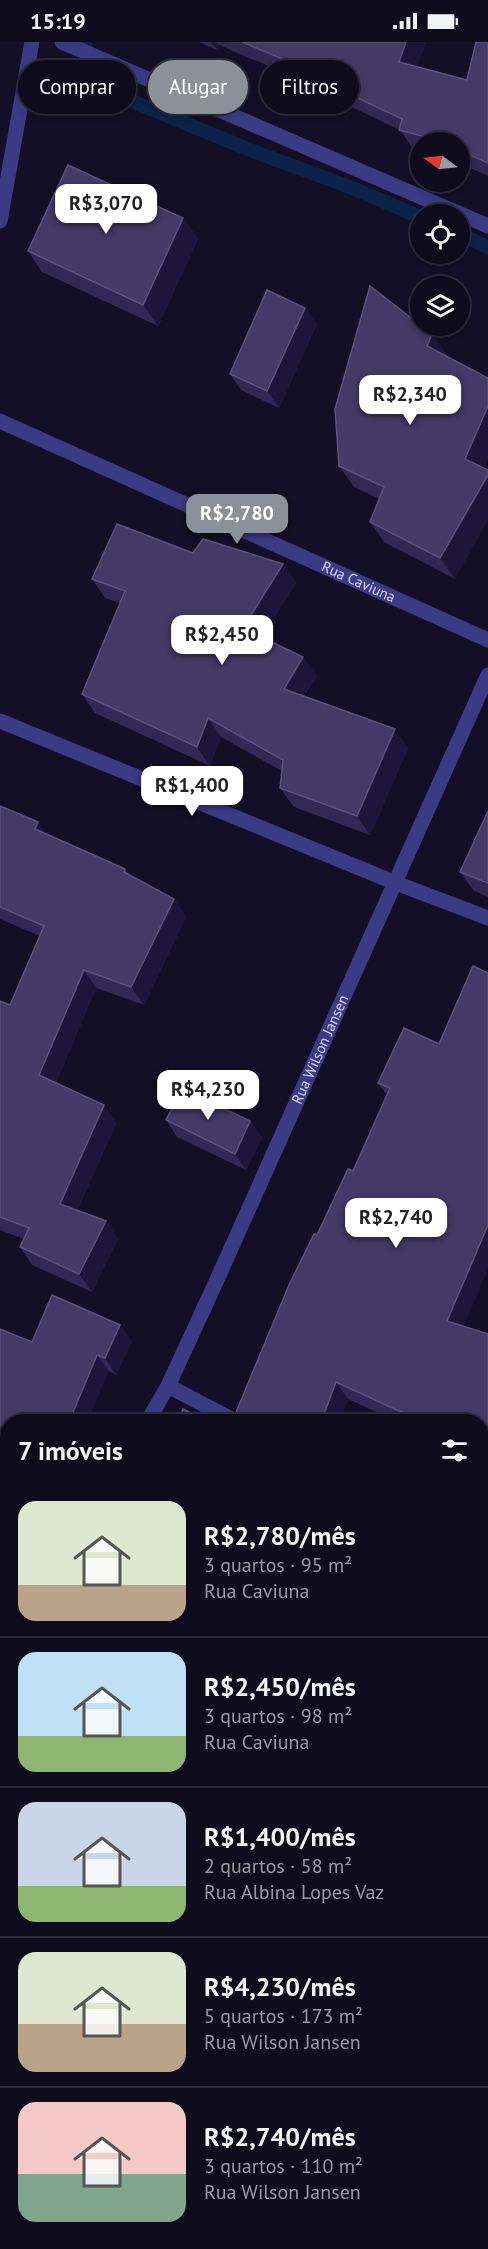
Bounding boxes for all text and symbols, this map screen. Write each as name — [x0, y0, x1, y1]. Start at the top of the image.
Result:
text: 15:19 — [30, 7, 86, 35]
chip: Comprar — [18, 60, 136, 114]
chip: Alugar — [148, 60, 248, 114]
chip: Filtros — [260, 60, 359, 114]
north arrow — [410, 132, 470, 192]
map controls — [410, 132, 470, 336]
pin: R$3,070 — [51, 184, 161, 235]
text: R$3,070 — [69, 190, 143, 216]
button: locate — [410, 204, 470, 264]
button: layers — [410, 276, 470, 336]
pin: R$2,340 — [355, 375, 465, 426]
text: R$2,340 — [373, 381, 447, 407]
pin: R$2,780 — [182, 494, 292, 545]
text: R$2,780 — [200, 500, 274, 526]
street label: Rua Caviuna — [319, 557, 399, 606]
pin: R$2,450 — [167, 615, 277, 666]
text: R$2,450 — [185, 621, 259, 647]
pin: R$1,400 — [137, 766, 247, 817]
text: R$1,400 — [155, 772, 229, 798]
street label: Rua Wilson Jansen — [287, 992, 352, 1107]
pin: R$4,230 — [153, 1070, 263, 1121]
text: R$4,230 — [171, 1076, 245, 1102]
pin: R$2,740 — [341, 1198, 451, 1249]
text: R$2,740 — [359, 1204, 433, 1230]
text: 7 imóveis — [18, 1434, 123, 1467]
icon: filters — [438, 1434, 471, 1467]
text: R$2,780/mês — [204, 1519, 356, 1552]
icon: home — [66, 1525, 138, 1597]
text: 3 quartos · 95 m² — [204, 1552, 352, 1578]
text: Rua Caviuna — [204, 1578, 309, 1604]
text: R$2,450/mês — [204, 1670, 356, 1703]
icon: home — [66, 1676, 138, 1748]
text: 3 quartos · 98 m² — [204, 1703, 352, 1729]
text: Rua Caviuna — [204, 1729, 309, 1755]
text: R$1,400/mês — [204, 1820, 356, 1853]
icon: home — [66, 1826, 138, 1898]
text: 2 quartos · 58 m² — [204, 1853, 352, 1879]
text: Rua Albina Lopes Vaz — [204, 1879, 384, 1905]
text: R$4,230/mês — [204, 1970, 356, 2003]
icon: home — [66, 1976, 138, 2048]
text: 5 quartos · 173 m² — [204, 2003, 363, 2029]
text: Rua Wilson Jansen — [204, 2029, 361, 2055]
text: R$2,740/mês — [204, 2120, 356, 2153]
icon: home — [66, 2126, 138, 2198]
text: 3 quartos · 110 m² — [204, 2153, 363, 2179]
text: Rua Wilson Jansen — [204, 2179, 361, 2205]

